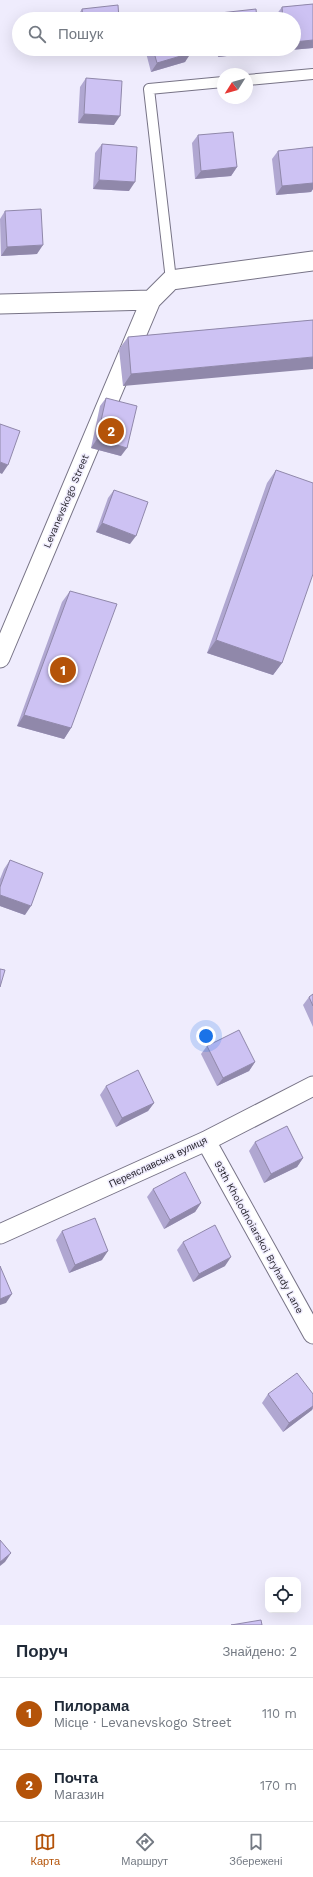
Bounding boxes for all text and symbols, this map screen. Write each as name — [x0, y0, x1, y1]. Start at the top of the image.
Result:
search box — [12, 12, 301, 56]
icon: search — [26, 23, 48, 45]
text: Пошук — [58, 25, 103, 43]
north arrow — [217, 68, 253, 104]
pin: 2 — [98, 416, 124, 446]
street label: Levanevskogo Street — [41, 452, 91, 549]
pin: 1 — [50, 655, 76, 685]
your location — [196, 1026, 216, 1046]
street label: Переяславська вулиця — [107, 1134, 209, 1190]
street label: 93th Kholodnoiarskoi Bryhady Lane — [212, 1159, 306, 1315]
map controls — [265, 1577, 301, 1613]
button: locate — [265, 1577, 301, 1613]
text: Поруч — [16, 1641, 68, 1661]
text: Знайдено: 2 — [222, 1644, 297, 1659]
text: Пилорама — [54, 1697, 129, 1715]
text: 1 — [26, 1706, 32, 1721]
text: 110 m — [262, 1706, 297, 1721]
text: Місце · Levanevskogo Street — [54, 1715, 231, 1730]
text: Почта — [54, 1769, 98, 1787]
text: 2 — [25, 1778, 33, 1793]
text: 170 m — [260, 1778, 297, 1793]
text: Магазин — [54, 1787, 104, 1802]
tab: Карта — [31, 1831, 60, 1868]
tab: Маршрут — [121, 1831, 168, 1868]
tab: Збережені — [229, 1831, 282, 1868]

